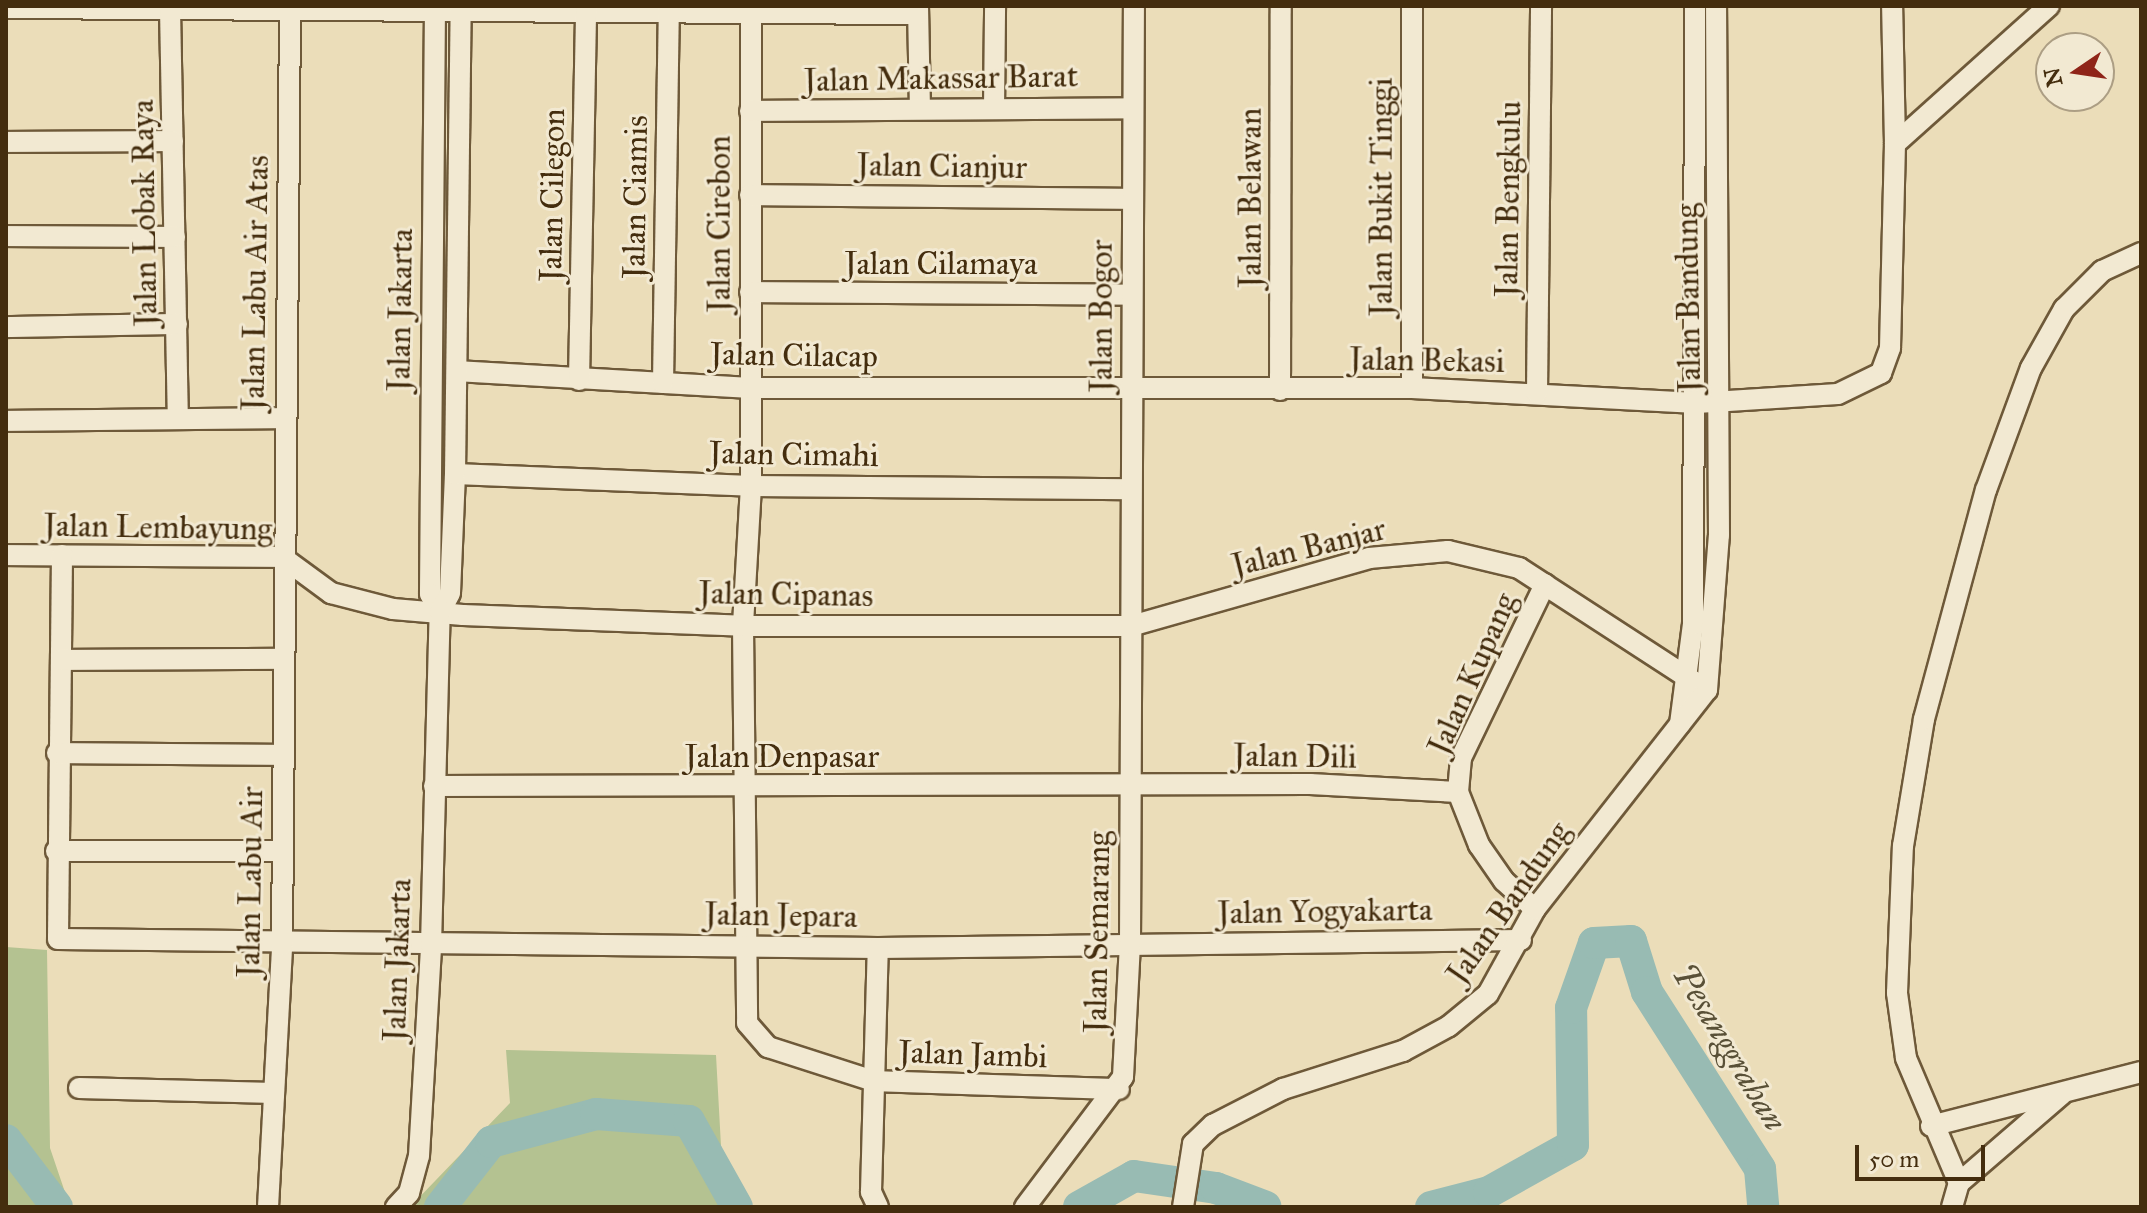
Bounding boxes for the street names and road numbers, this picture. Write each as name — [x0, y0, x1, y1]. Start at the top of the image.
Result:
street label: Jalan Makassar Barat — [804, 57, 1078, 101]
street label: Jalan Bukit Tinggi — [1363, 78, 1401, 316]
street label: Jalan Lobak Raya — [124, 99, 166, 327]
street label: Jalan Bengkulu — [1488, 101, 1530, 297]
street label: Jalan Cilegon — [532, 108, 574, 282]
street label: Jalan Belawan — [1232, 108, 1270, 288]
street label: Jalan Ciamis — [615, 115, 657, 279]
street label: Jalan Cirebon — [701, 136, 739, 312]
street label: Jalan Cianjur — [857, 146, 1027, 188]
street label: Jalan Labu Air Atas — [235, 155, 277, 411]
street label: Jalan Bandung — [1668, 203, 1710, 393]
street label: Jalan Jakarta — [380, 228, 422, 392]
street label: Jalan Bogor — [1083, 240, 1121, 392]
street label: Jalan Cilamaya — [844, 245, 1038, 283]
street label: Jalan Cilacap — [710, 335, 878, 377]
street label: Jalan Bekasi — [1349, 340, 1505, 382]
street label: Jalan Cimahi — [709, 434, 879, 476]
street label: Jalan Lembayung — [43, 507, 273, 549]
street label: Jalan Banjar — [1228, 510, 1390, 586]
street label: Jalan Cipanas — [698, 574, 874, 616]
street label: Jalan Kupang — [1420, 587, 1526, 761]
street label: Jalan Dili — [1233, 737, 1357, 777]
street label: Jalan Denpasar — [685, 738, 879, 776]
street label: Jalan Labu Air — [230, 786, 272, 978]
street label: Jalan Bandung — [1439, 814, 1579, 992]
street label: Jalan Semarang — [1077, 831, 1119, 1033]
street label: Jalan Jakarta — [376, 878, 420, 1042]
street label: Jalan Yogyakarta — [1217, 891, 1433, 933]
street label: Jalan Jepara — [704, 895, 858, 937]
street label: Jalan Jambi — [898, 1033, 1048, 1077]

